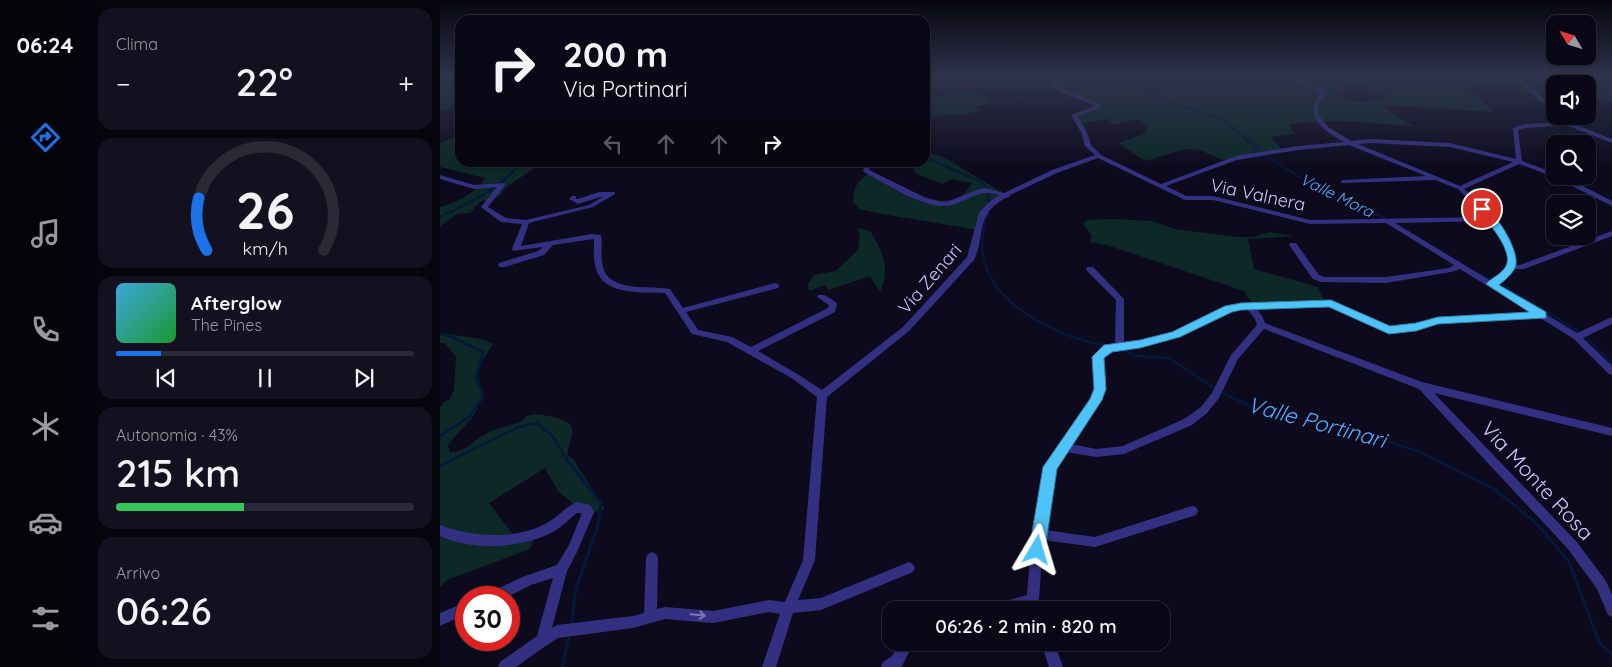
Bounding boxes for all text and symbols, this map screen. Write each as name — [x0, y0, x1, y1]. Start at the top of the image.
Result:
north arrow — [1546, 15, 1596, 65]
map controls — [1546, 15, 1596, 245]
text: 06:24 — [16, 31, 74, 59]
text: 200 m — [563, 32, 668, 76]
text: Clima — [116, 34, 158, 54]
icon: right — [480, 35, 545, 100]
text: 22° — [236, 58, 293, 106]
text: − — [116, 66, 131, 101]
text: + — [398, 66, 414, 101]
text: Via Portinari — [563, 75, 688, 103]
button: sound — [1546, 75, 1596, 125]
icon: directions — [28, 120, 63, 155]
icon: left — [599, 130, 627, 158]
icon: ahead — [652, 130, 680, 158]
icon: ahead — [705, 130, 733, 158]
icon: right — [758, 130, 786, 158]
button: search — [1546, 135, 1596, 185]
water label: Valle Mora — [1297, 169, 1378, 222]
street label: Via Valnera — [1208, 173, 1308, 216]
text: 26 — [236, 177, 294, 242]
pin — [1461, 188, 1503, 230]
icon: arrive — [1468, 195, 1496, 223]
button: layers — [1546, 195, 1596, 245]
icon: music — [28, 216, 63, 251]
text: km/h — [242, 237, 288, 259]
street label: Via Zenari — [893, 239, 966, 318]
text: Afterglow — [191, 291, 282, 315]
icon: phone — [28, 312, 63, 347]
text: The Pines — [191, 315, 262, 335]
icon: previous — [152, 364, 180, 392]
icon: pause — [251, 364, 279, 392]
icon: next — [350, 364, 378, 392]
water label: Valle Portinari — [1245, 390, 1391, 454]
icon: climate — [28, 409, 63, 444]
street label: Via Monte Rosa — [1476, 415, 1599, 545]
text: Autonomia · 43% — [116, 425, 238, 445]
text: 215 km — [116, 449, 240, 497]
icon: car — [28, 505, 63, 540]
position arrow — [1010, 523, 1062, 575]
text: Arrivo — [116, 563, 160, 583]
speed limit sign: 30 — [455, 586, 520, 651]
text: 06:26 — [116, 587, 211, 635]
icon: filters — [28, 601, 63, 636]
one-way arrow — [689, 610, 705, 620]
text: 06:26 · 2 min · 820 m — [935, 614, 1117, 638]

